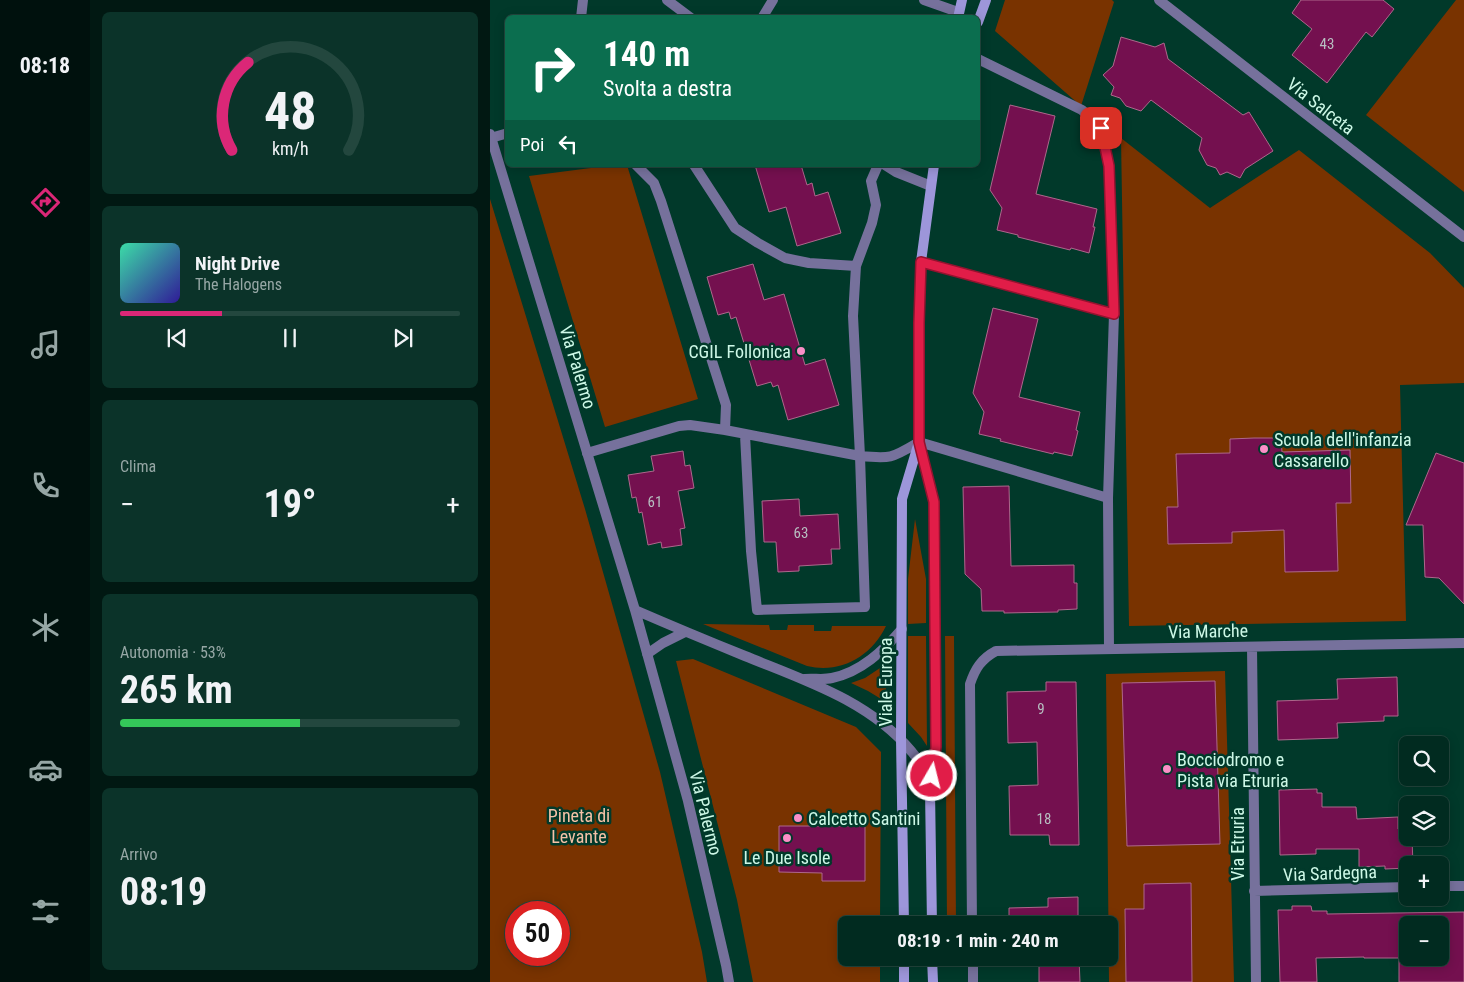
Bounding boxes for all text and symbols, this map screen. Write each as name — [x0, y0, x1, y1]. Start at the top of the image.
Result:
text: 140 m — [603, 34, 690, 75]
icon: right — [520, 35, 585, 100]
house number: 43 — [1320, 35, 1334, 53]
text: 08:18 — [20, 53, 70, 78]
street label: Via Salceta — [1283, 73, 1359, 139]
text: Svolta a destra — [603, 76, 732, 101]
text: 48 — [264, 81, 316, 142]
pin — [1080, 107, 1122, 149]
icon: arrive — [1087, 114, 1115, 142]
icon: left — [554, 130, 582, 158]
text: Poi — [520, 133, 544, 156]
text: km/h — [272, 138, 308, 159]
icon: directions — [28, 185, 63, 220]
text: Night Drive — [195, 252, 280, 275]
text: The Halogens — [195, 275, 282, 294]
street label: Via Palermo — [555, 323, 601, 411]
icon: previous — [163, 324, 191, 352]
icon: pause — [276, 324, 304, 352]
icon: next — [389, 324, 417, 352]
icon: music — [28, 327, 63, 362]
place label: CGIL Follonica — [688, 341, 791, 362]
marker: CGIL Follonica — [795, 345, 807, 357]
place label: Scuola dell'infanzia Cassarello — [1274, 429, 1412, 471]
marker: Scuola dell'infanzia Cassarello — [1258, 443, 1270, 455]
text: Clima — [120, 457, 156, 476]
icon: phone — [28, 468, 63, 503]
text: 19° — [263, 482, 317, 526]
text: − — [120, 488, 134, 521]
text: + — [446, 488, 460, 521]
house number: 61 — [648, 493, 662, 511]
house number: 63 — [794, 524, 808, 542]
icon: climate — [28, 610, 63, 645]
street label: Via Marche — [1168, 620, 1248, 642]
street label: Viale Europa — [875, 638, 896, 726]
text: Autonomia · 53% — [120, 643, 226, 662]
text: 265 km — [120, 668, 233, 712]
house number: 9 — [1037, 700, 1045, 718]
map controls — [1399, 736, 1449, 966]
button: search — [1399, 736, 1449, 786]
position arrow — [905, 749, 957, 801]
place label: Bocciodromo e Pista via Etruria — [1177, 749, 1289, 791]
icon: car — [28, 752, 63, 787]
marker: Bocciodromo e Pista via Etruria — [1161, 763, 1173, 775]
street label: Via Palermo — [685, 769, 727, 857]
button: layers — [1399, 796, 1449, 846]
park label: Pineta di Levante — [548, 805, 610, 847]
street label: Via Etruria — [1227, 807, 1248, 881]
place label: Calcetto Santini — [808, 808, 920, 829]
house number: 18 — [1037, 810, 1051, 828]
marker: Calcetto Santini — [792, 812, 804, 824]
marker: Le Due Isole — [781, 832, 793, 844]
text: Arrivo — [120, 845, 157, 864]
place label: Le Due Isole — [744, 847, 831, 868]
button: + — [1399, 856, 1449, 906]
street label: Via Sardegna — [1283, 861, 1377, 885]
text: 08:19 — [120, 870, 207, 914]
icon: filters — [28, 894, 63, 929]
speed limit sign: 50 — [505, 901, 570, 966]
button: − — [1399, 916, 1449, 966]
text: 08:19 · 1 min · 240 m — [897, 929, 1059, 952]

